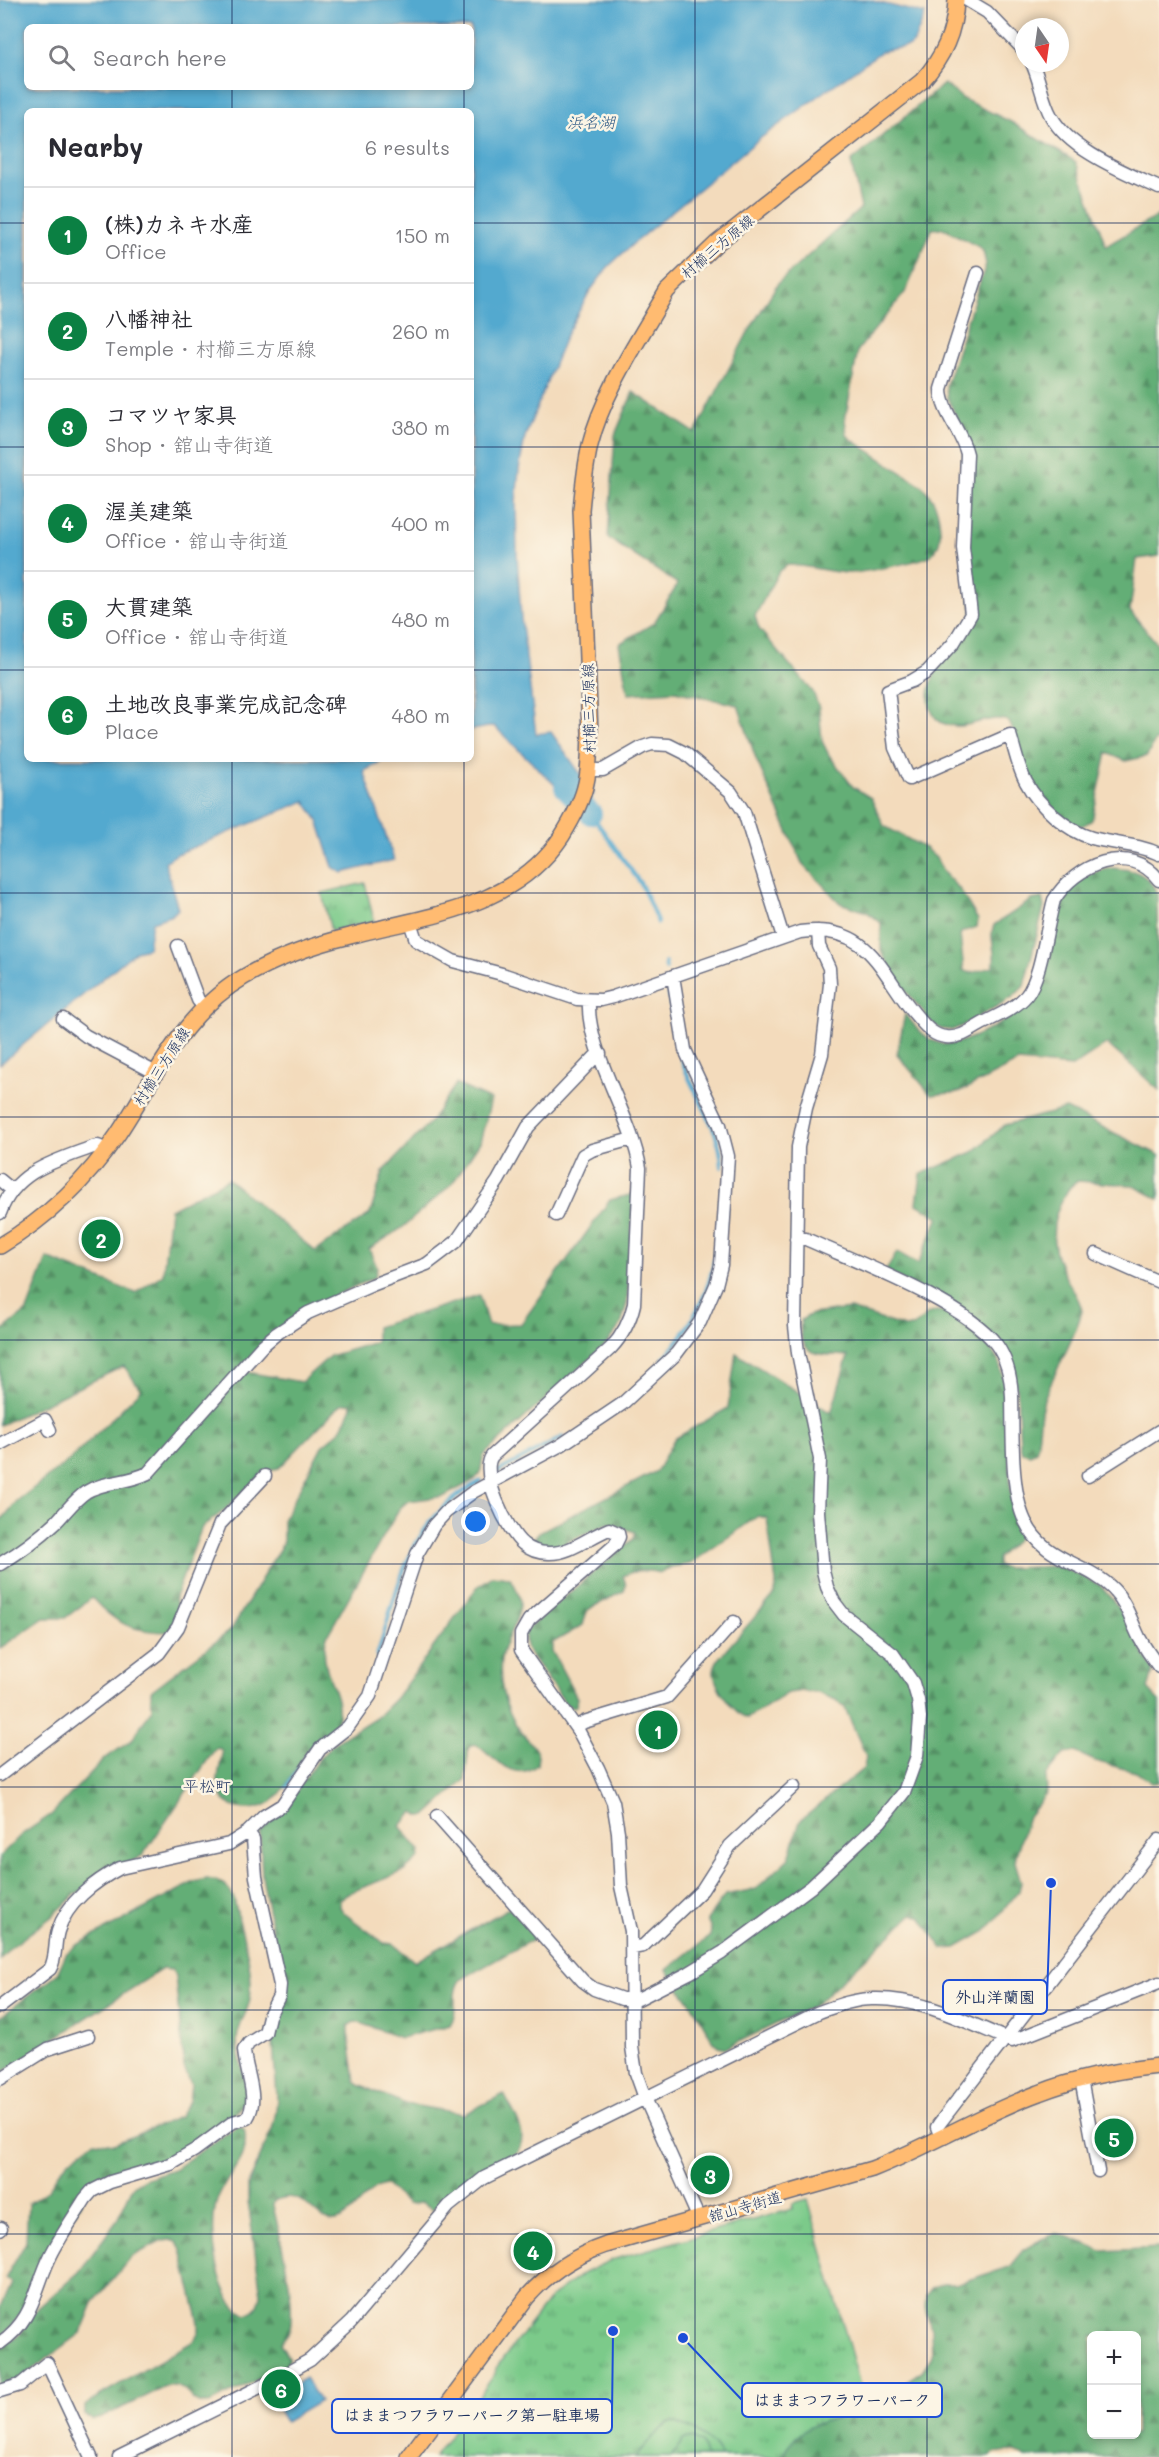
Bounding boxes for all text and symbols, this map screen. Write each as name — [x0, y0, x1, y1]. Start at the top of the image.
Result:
north arrow — [1015, 18, 1069, 72]
search box — [24, 24, 474, 90]
icon: search — [45, 41, 78, 74]
text: Search here — [93, 43, 227, 72]
water label: 浜名湖 — [567, 111, 617, 132]
text: Nearby — [48, 130, 143, 164]
text: 6 results — [365, 134, 450, 160]
text: (株)カネキ水産 — [105, 209, 253, 238]
street label: 村櫛三方原線 — [676, 209, 758, 283]
text: 1 — [63, 222, 72, 248]
text: 150 m — [395, 222, 450, 248]
text: Office — [105, 238, 167, 264]
text: 八幡神社 — [105, 304, 193, 333]
text: 2 — [62, 318, 73, 344]
text: 260 m — [392, 318, 450, 344]
text: Temple · 村櫛三方原線 — [105, 335, 316, 361]
text: コマツヤ家具 — [105, 400, 237, 429]
text: 3 — [62, 414, 74, 440]
text: 380 m — [392, 414, 450, 440]
text: Shop · 舘山寺街道 — [105, 431, 273, 457]
text: 渥美建築 — [105, 496, 193, 525]
text: 4 — [61, 510, 74, 536]
text: 400 m — [391, 510, 450, 536]
text: Office · 舘山寺街道 — [105, 527, 288, 553]
text: 大貫建築 — [105, 592, 193, 621]
text: 5 — [62, 606, 73, 632]
text: 480 m — [391, 606, 450, 632]
text: Office · 舘山寺街道 — [105, 623, 288, 649]
street label: 村櫛三方原線 — [577, 663, 599, 753]
text: 土地改良事業完成記念碑 — [105, 689, 347, 718]
text: 6 — [61, 702, 74, 728]
text: 480 m — [391, 702, 450, 728]
text: Place — [105, 718, 159, 744]
street label: 村櫛三方原線 — [128, 1023, 194, 1109]
pin: 2 — [82, 1216, 120, 1262]
your location — [461, 1507, 490, 1536]
pin: 1 — [638, 1708, 678, 1752]
district label: 平松町 — [183, 1775, 231, 1796]
callout: 外山洋蘭園 — [943, 1980, 1047, 2014]
text: 外山洋蘭園 — [955, 1986, 1035, 2007]
pin: 5 — [1094, 2116, 1134, 2160]
pin: 3 — [690, 2152, 730, 2198]
street label: 舘山寺街道 — [706, 2186, 784, 2226]
pin: 4 — [514, 2228, 552, 2274]
map controls — [1087, 2331, 1141, 2439]
button: + — [1087, 2331, 1141, 2385]
pin: 6 — [262, 2366, 300, 2412]
callout: はままつフラワーパーク — [742, 2383, 942, 2417]
button: − — [1087, 2385, 1141, 2439]
text: はままつフラワーパーク — [754, 2389, 930, 2410]
callout: はままつフラワーパーク第一駐車場 — [332, 2399, 612, 2433]
text: はままつフラワーパーク第一駐車場 — [344, 2404, 600, 2425]

